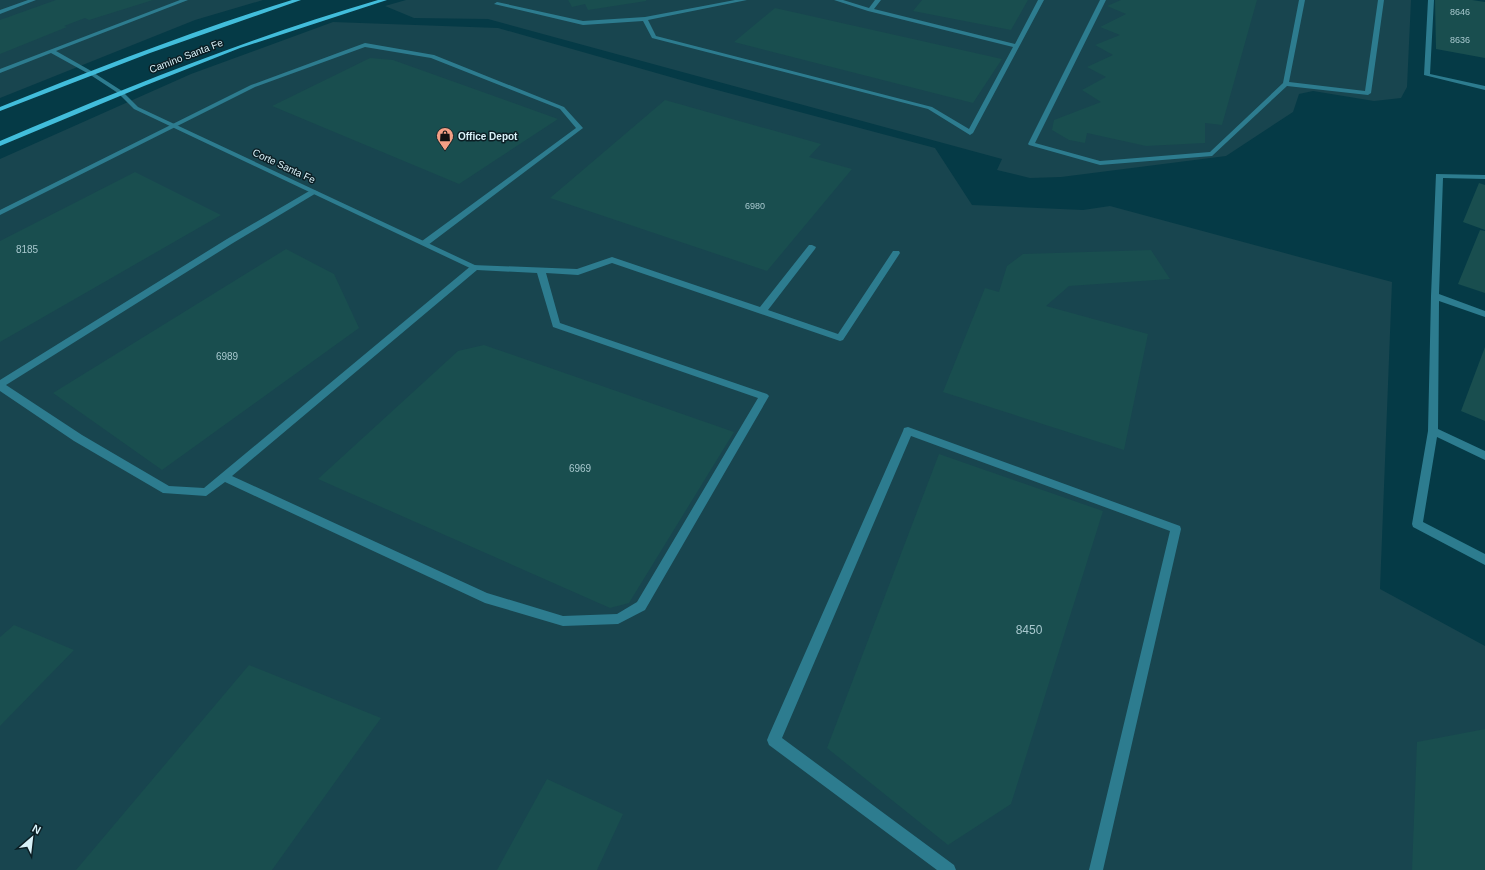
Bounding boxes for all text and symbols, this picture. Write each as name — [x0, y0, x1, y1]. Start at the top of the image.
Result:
house number: 8646 — [1450, 7, 1470, 17]
house number: 8636 — [1450, 35, 1470, 45]
street label: Camino Santa Fe — [148, 37, 225, 75]
shop icon: Office Depot — [435, 126, 455, 151]
place label: Office Depot — [458, 131, 518, 142]
street label: Corte Santa Fe — [251, 147, 317, 185]
house number: 6980 — [745, 201, 765, 211]
house number: 8185 — [16, 244, 39, 255]
house number: 6989 — [216, 351, 239, 362]
house number: 6969 — [569, 463, 592, 474]
house number: 8450 — [1016, 623, 1043, 637]
north arrow — [12, 818, 52, 858]
text: N — [30, 822, 43, 836]

